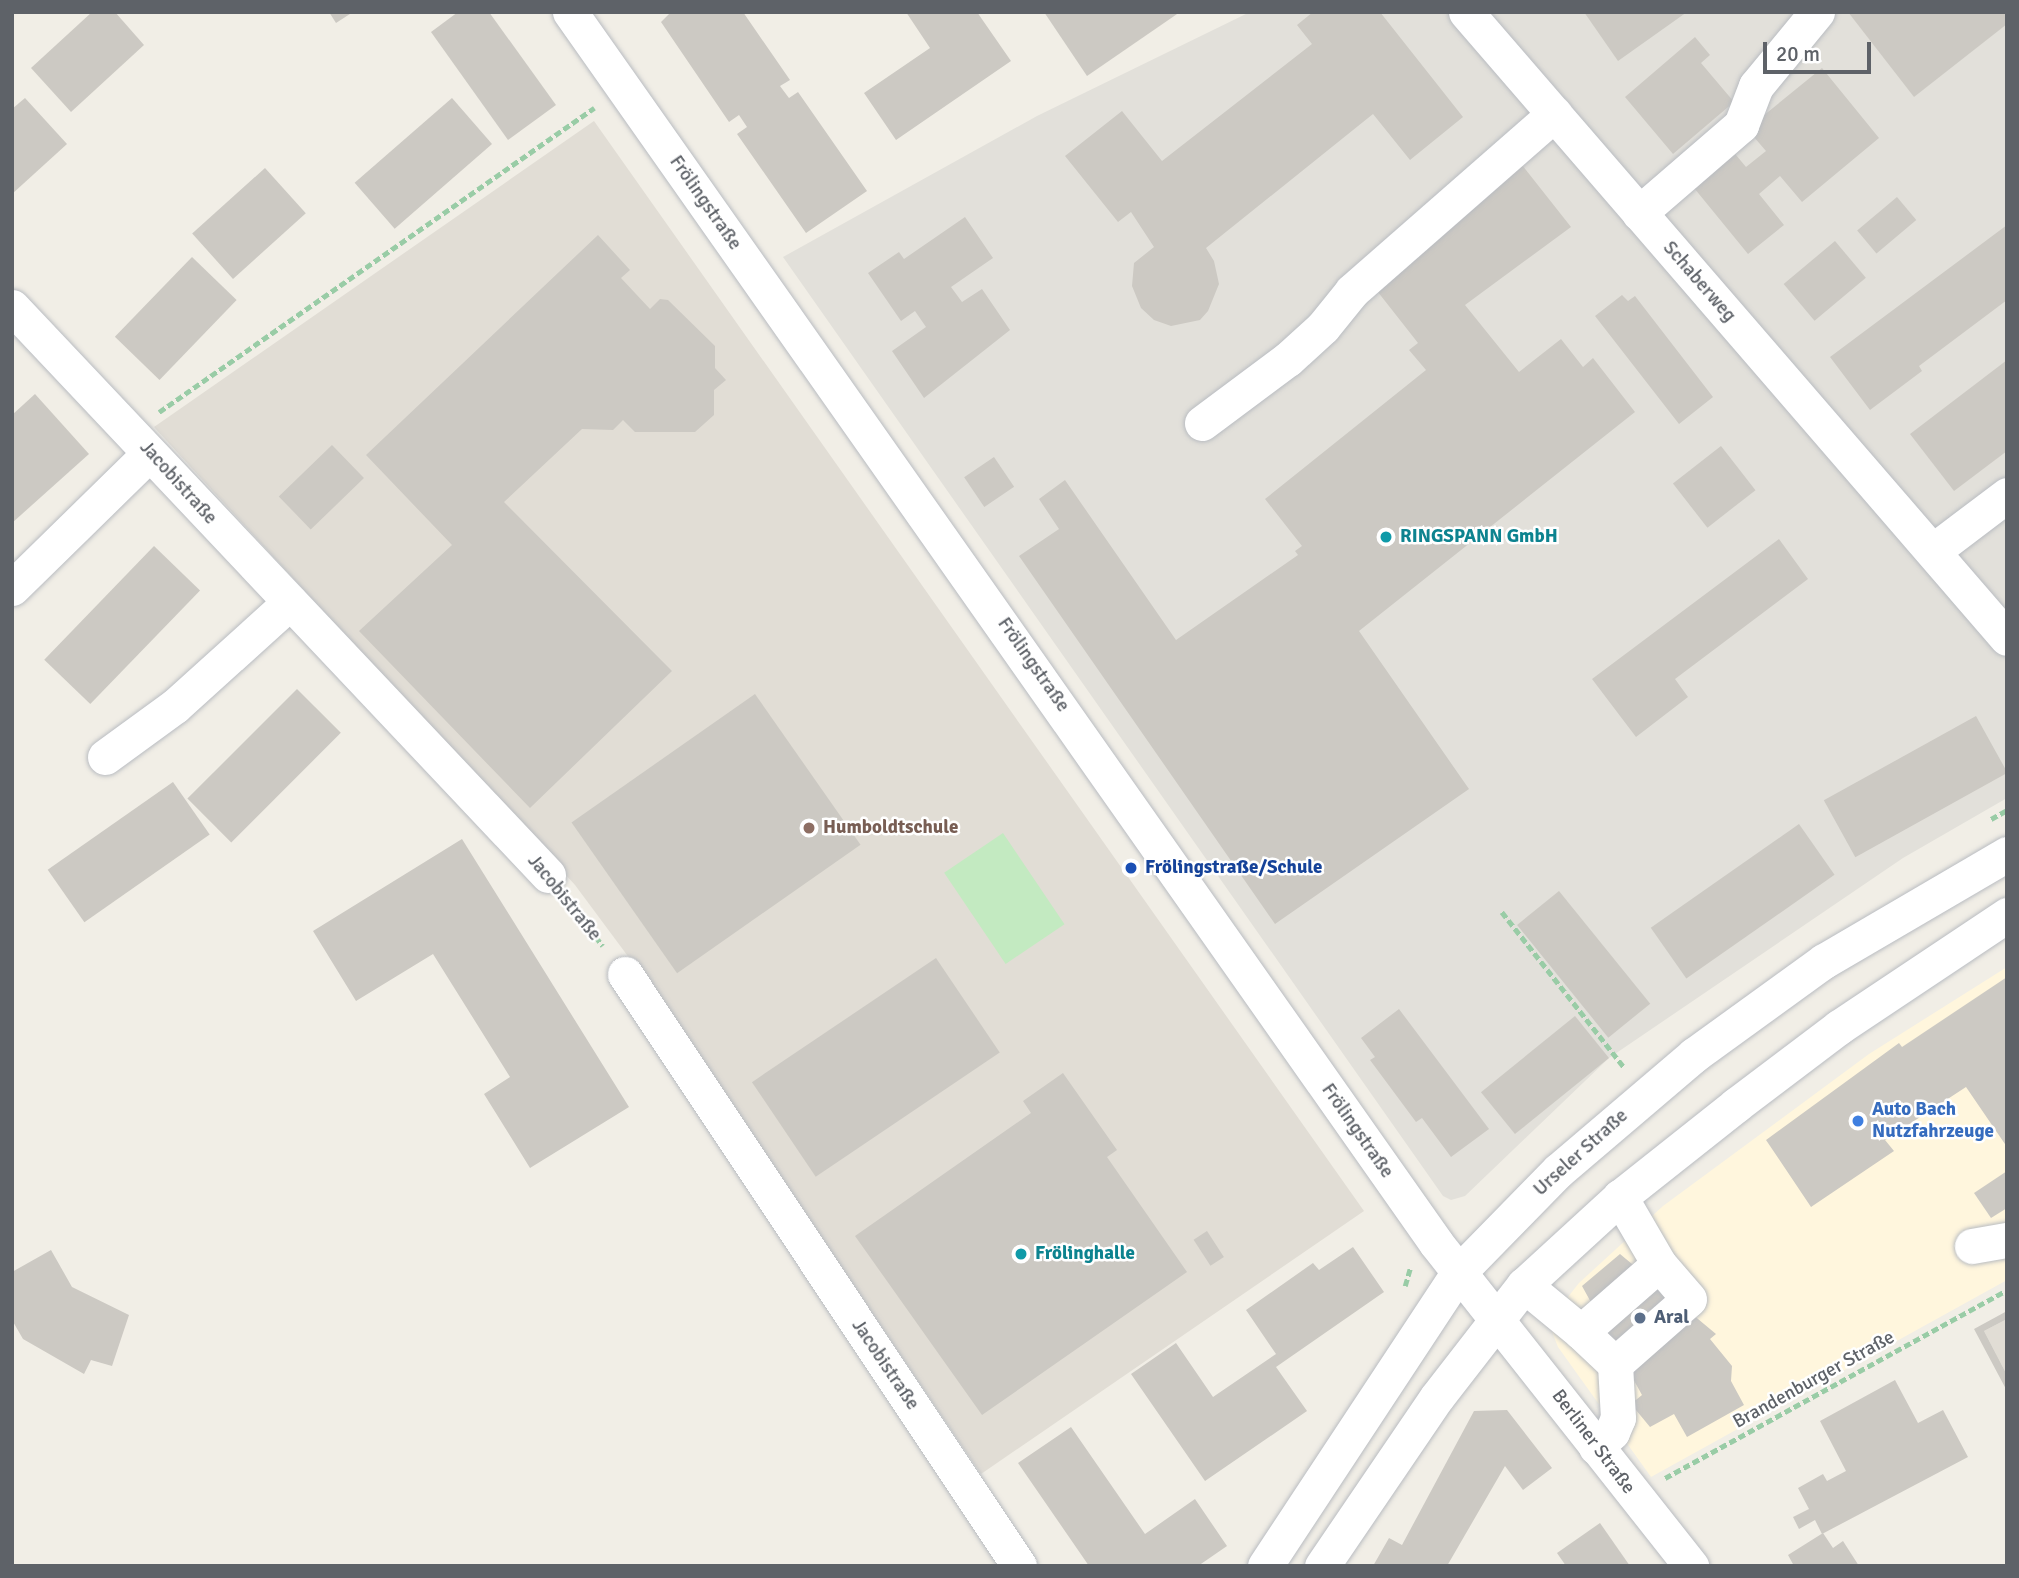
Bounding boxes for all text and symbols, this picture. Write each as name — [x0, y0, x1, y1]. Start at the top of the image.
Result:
scale bar — [1767, 28, 1876, 72]
text: 20 m — [1776, 41, 1820, 67]
street label: Frölingstraße — [664, 151, 746, 255]
street label: Schaberweg — [1658, 237, 1740, 327]
street label: Jacobistraße — [135, 437, 221, 529]
place label: RINGSPANN GmbH — [1400, 526, 1558, 548]
marker: RINGSPANN GmbH — [1378, 529, 1394, 545]
street label: Frölingstraße — [992, 613, 1074, 717]
place label: Humboldtschule — [823, 817, 958, 839]
marker: Humboldtschule — [801, 820, 817, 836]
street label: Jacobistraße — [522, 850, 606, 946]
place label: Frölingstraße/Schule — [1145, 857, 1323, 879]
marker: Frölingstraße/Schule — [1123, 860, 1139, 876]
street label: Frölingstraße — [1316, 1079, 1398, 1183]
place label: Auto Bach Nutzfahrzeuge — [1872, 1099, 1994, 1143]
street label: Urseler Straße — [1529, 1105, 1633, 1201]
marker: Auto Bach Nutzfahrzeuge — [1850, 1113, 1866, 1129]
place label: Frölinghalle — [1035, 1243, 1135, 1265]
marker: Frölinghalle — [1013, 1246, 1029, 1262]
place label: Aral — [1654, 1307, 1689, 1329]
marker: Aral — [1632, 1310, 1648, 1326]
street label: Jacobistraße — [846, 1315, 924, 1415]
street label: Brandenburger Straße — [1729, 1326, 1899, 1434]
street label: Berliner Straße — [1546, 1385, 1640, 1499]

